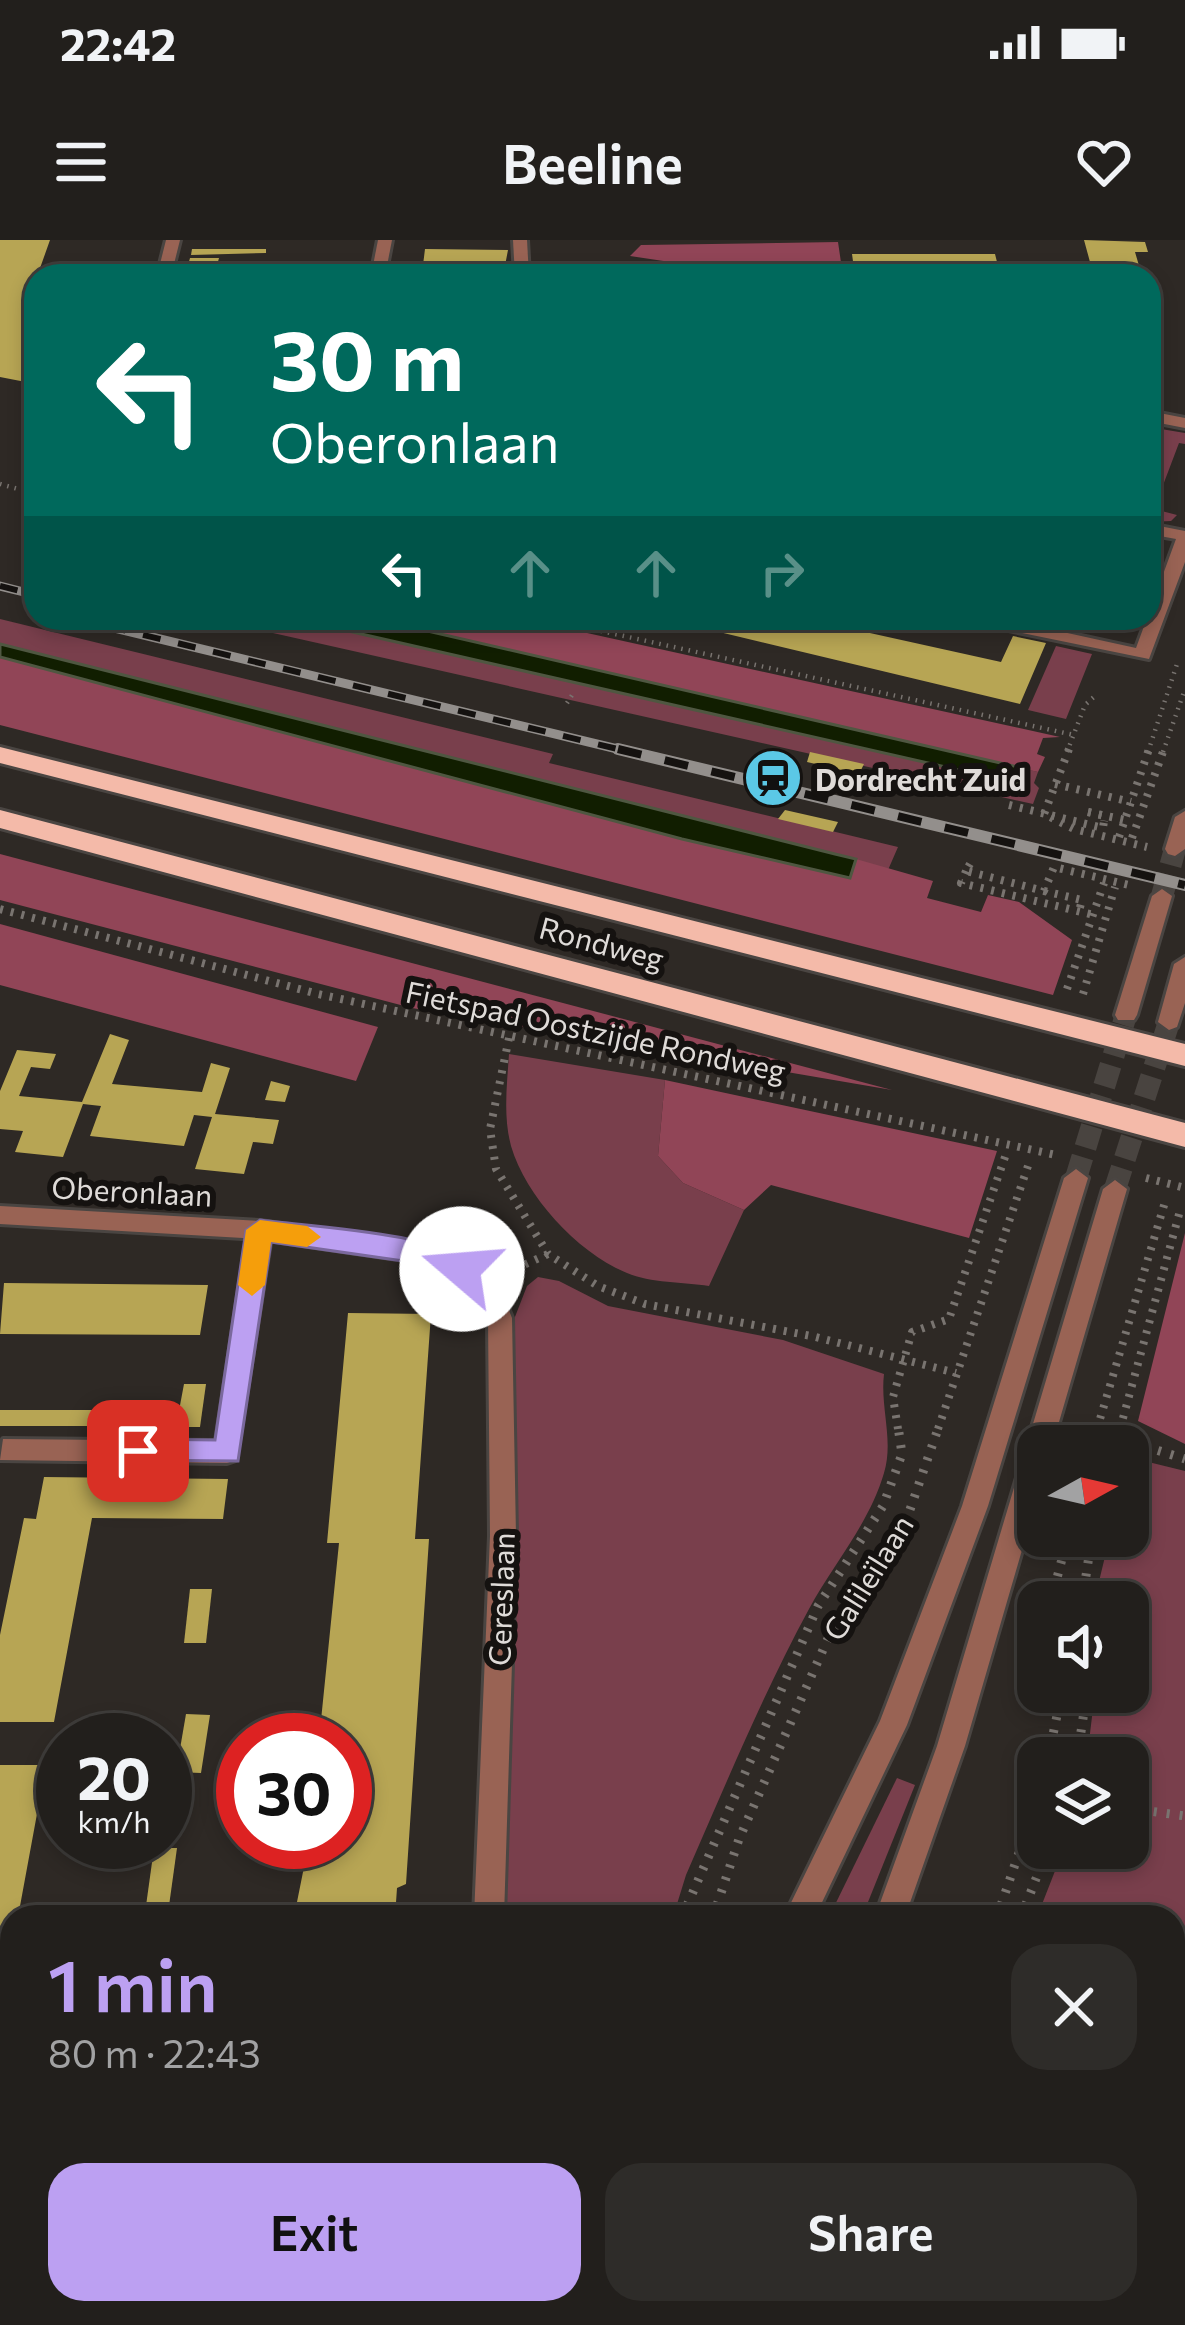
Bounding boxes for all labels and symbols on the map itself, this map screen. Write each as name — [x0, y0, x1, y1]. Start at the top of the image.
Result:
station icon: Dordrecht Zuid — [742, 747, 804, 809]
place label: Dordrecht Zuid — [815, 760, 1026, 797]
street label: Rondweg — [536, 908, 668, 976]
street label: Fietspad Oostzijde Rondweg — [403, 972, 789, 1088]
street label: Oberonlaan — [51, 1167, 213, 1213]
position arrow — [399, 1206, 525, 1332]
pin — [87, 1400, 189, 1502]
north arrow — [1017, 1425, 1149, 1557]
street label: Galileïlaan — [814, 1508, 920, 1646]
street label: Cereslaan — [479, 1532, 521, 1666]
speed limit sign: 30 — [216, 1713, 372, 1869]

